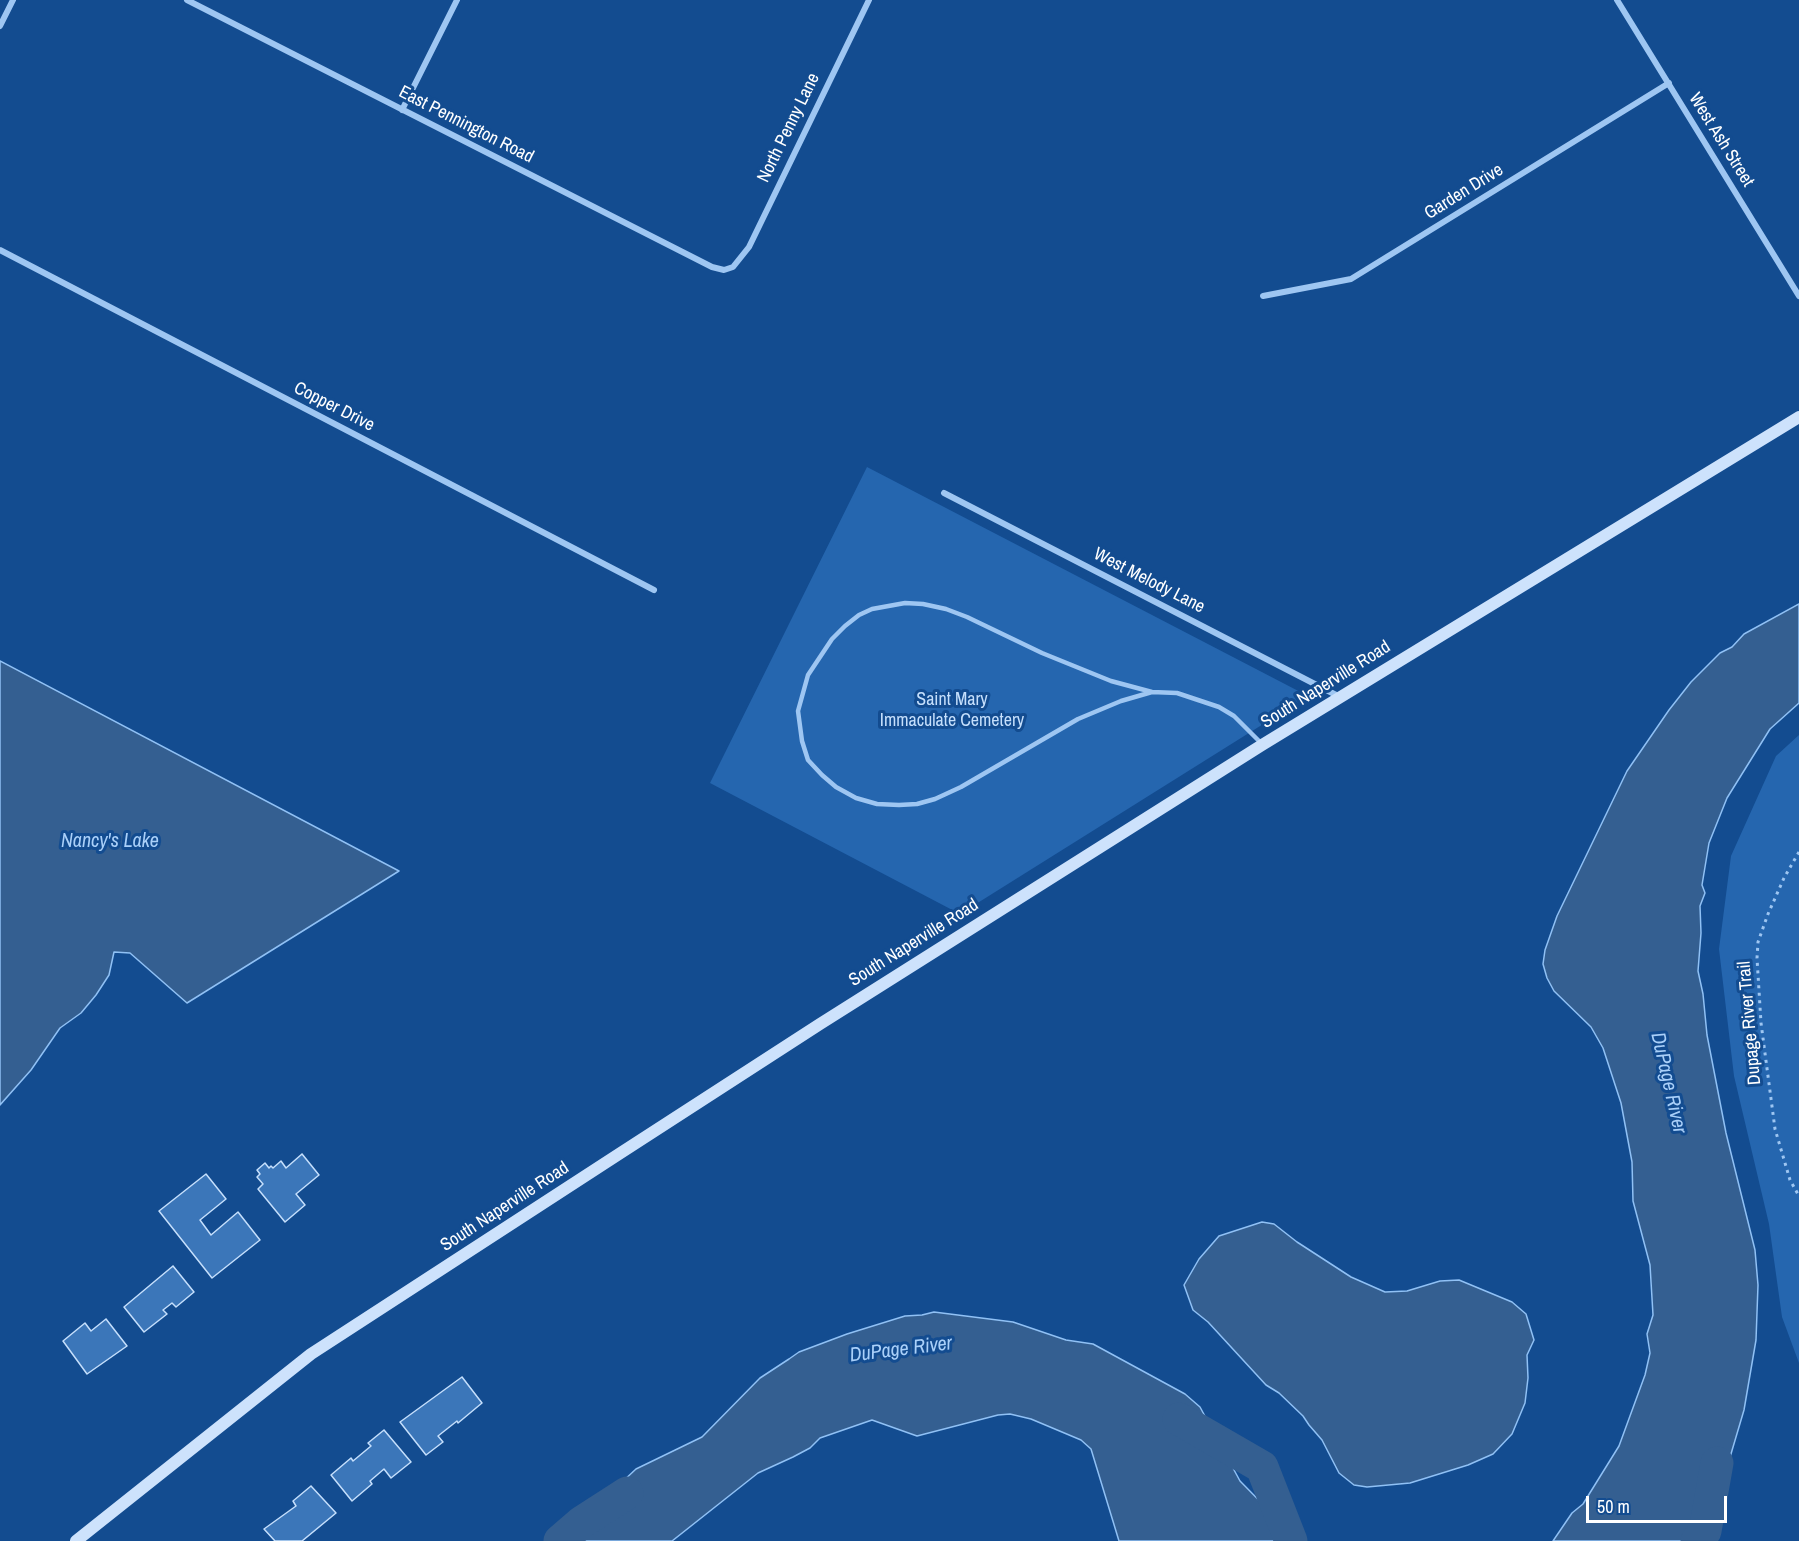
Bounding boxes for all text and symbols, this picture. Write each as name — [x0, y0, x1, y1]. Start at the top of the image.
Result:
street label: North Penny Lane — [753, 70, 825, 186]
street label: East Pennington Road — [395, 82, 537, 168]
street label: West Ash Street — [1684, 89, 1758, 191]
street label: Garden Drive — [1421, 159, 1507, 225]
street label: Copper Drive — [290, 377, 378, 437]
street label: West Melody Lane — [1090, 544, 1208, 618]
street label: South Naperville Road — [1257, 636, 1395, 734]
park label: Saint Mary Immaculate Cemetery — [880, 689, 1024, 732]
water label: Nancy's Lake — [61, 830, 159, 854]
street label: South Naperville Road — [845, 894, 983, 992]
street label: Dupage River Trail — [1734, 960, 1766, 1086]
water label: DuPage River — [1645, 1030, 1691, 1136]
street label: South Naperville Road — [437, 1158, 573, 1256]
water label: DuPage River — [848, 1332, 954, 1368]
scale bar — [1589, 1484, 1730, 1522]
text: 50 m — [1597, 1494, 1630, 1519]

